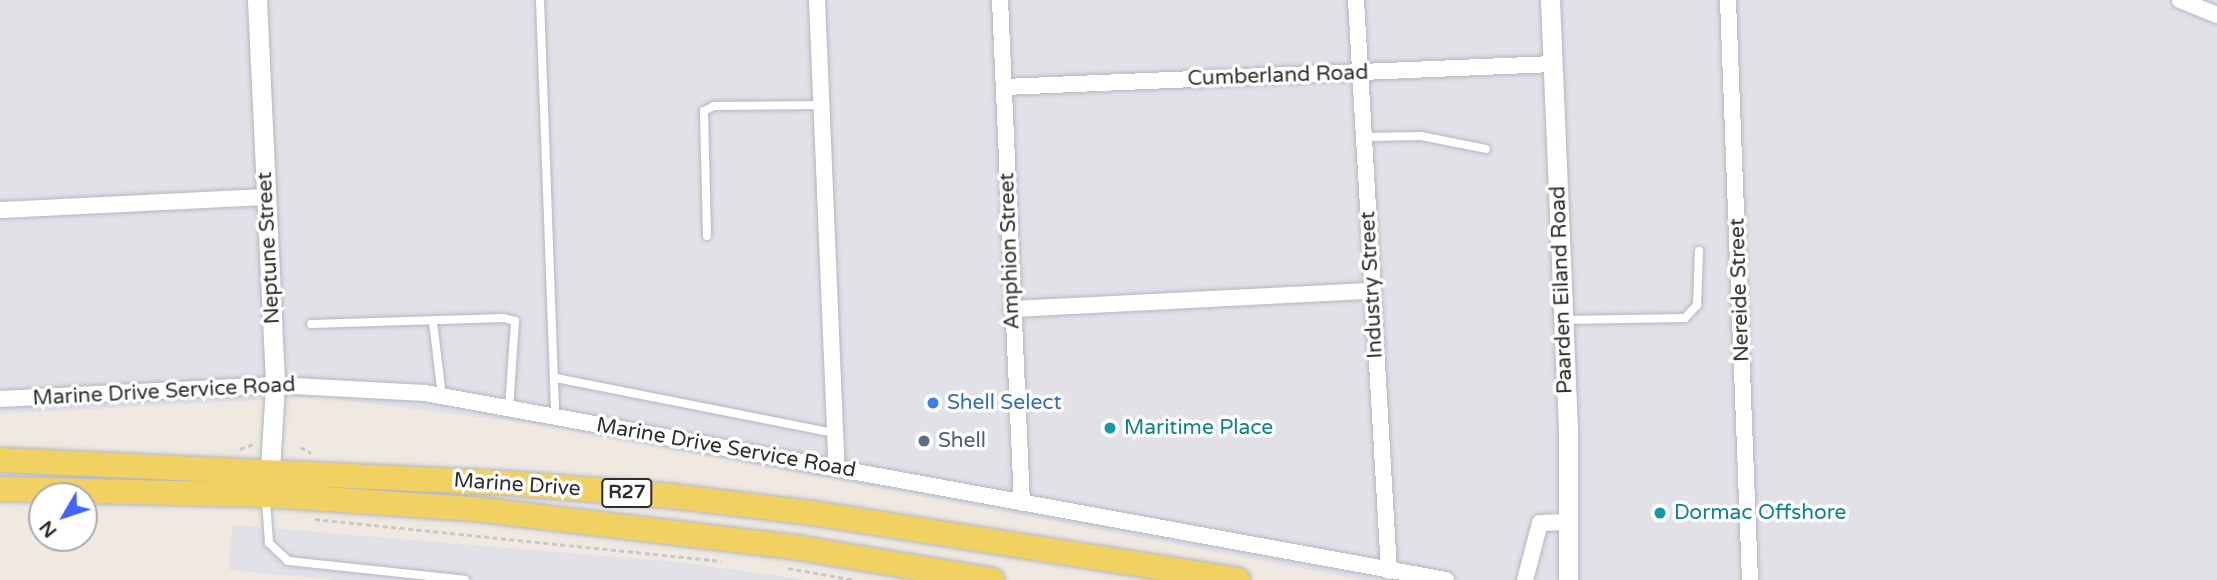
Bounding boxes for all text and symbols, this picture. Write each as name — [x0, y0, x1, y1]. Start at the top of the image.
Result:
street label: Cumberland Road — [1187, 60, 1369, 92]
street label: Neptune Street — [252, 171, 286, 325]
street label: Amphion Street — [995, 172, 1025, 330]
street label: Paarden Eiland Road — [1546, 186, 1578, 394]
street label: Industry Street — [1356, 211, 1388, 359]
street label: Nereide Street — [1725, 218, 1755, 362]
street label: Marine Drive Service Road — [32, 373, 296, 411]
place label: Shell Select — [947, 390, 1062, 416]
marker: Shell Select — [925, 395, 941, 411]
street label: Marine Drive Service Road — [594, 413, 858, 483]
place label: Maritime Place — [1124, 415, 1273, 441]
marker: Maritime Place — [1102, 420, 1118, 436]
place label: Shell — [938, 428, 986, 454]
marker: Shell — [916, 433, 932, 449]
street label: Marine Drive — [453, 468, 581, 502]
road number: R27 — [601, 478, 653, 508]
north arrow — [28, 482, 98, 552]
place label: Dormac Offshore — [1674, 500, 1846, 526]
marker: Dormac Offshore — [1652, 505, 1668, 521]
text: N — [35, 516, 62, 542]

